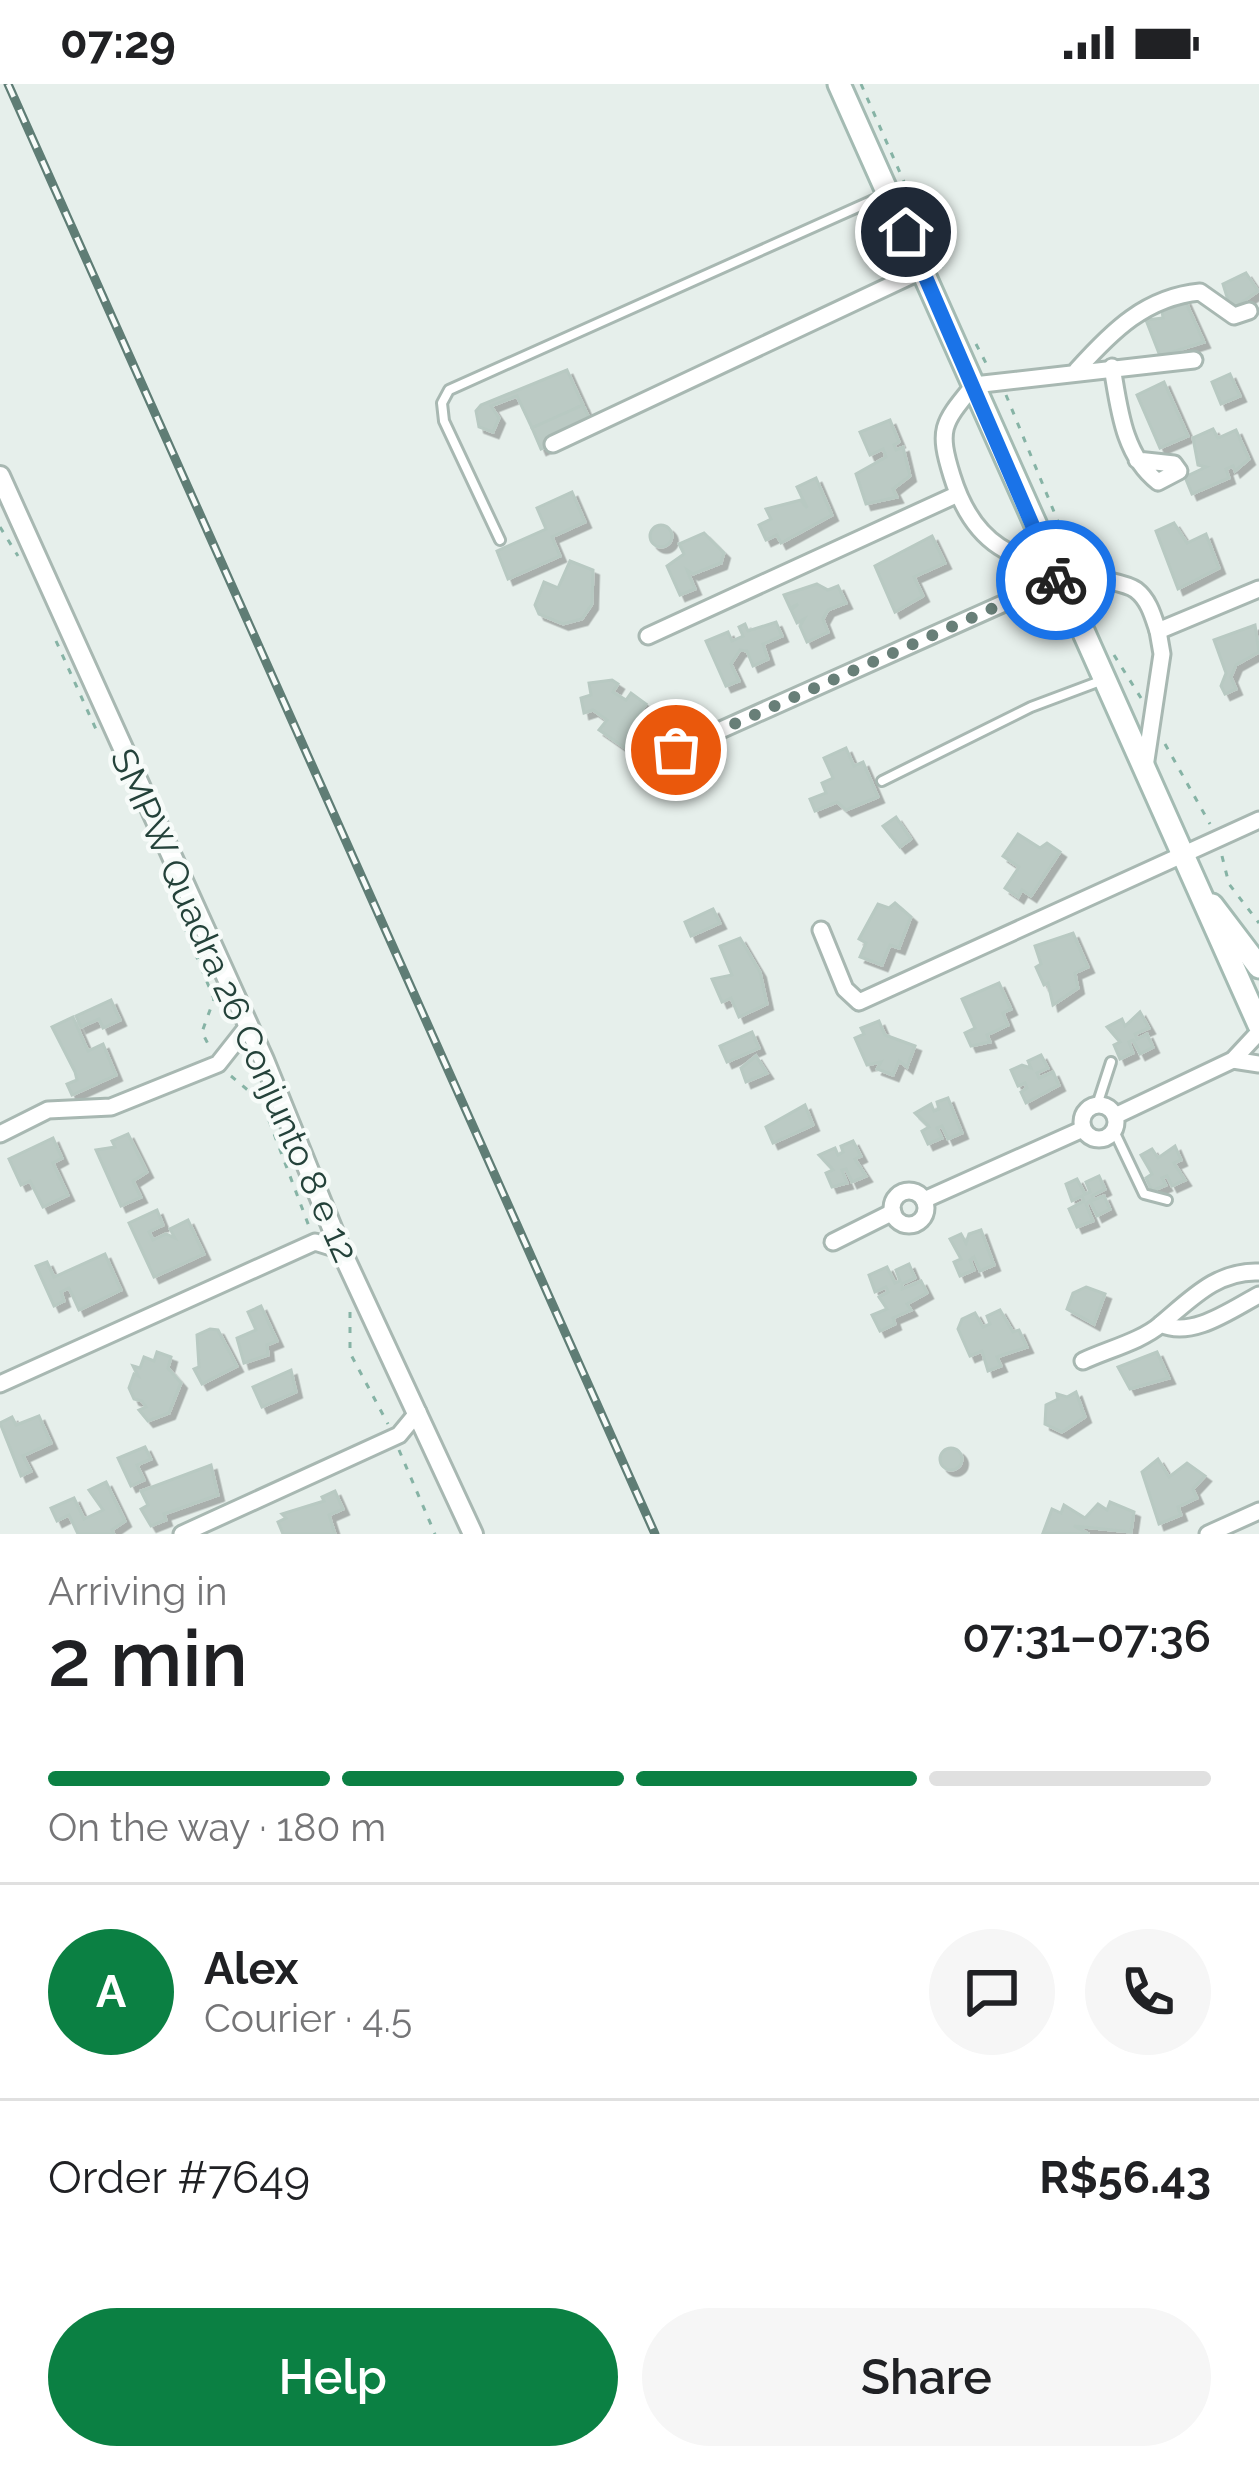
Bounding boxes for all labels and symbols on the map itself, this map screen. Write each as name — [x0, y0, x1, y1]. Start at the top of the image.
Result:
pin — [855, 181, 957, 283]
courier — [996, 520, 1116, 640]
pin — [625, 699, 727, 801]
street label: SMPW Quadra 26 Conjunto 8 e 12 — [103, 742, 367, 1268]

